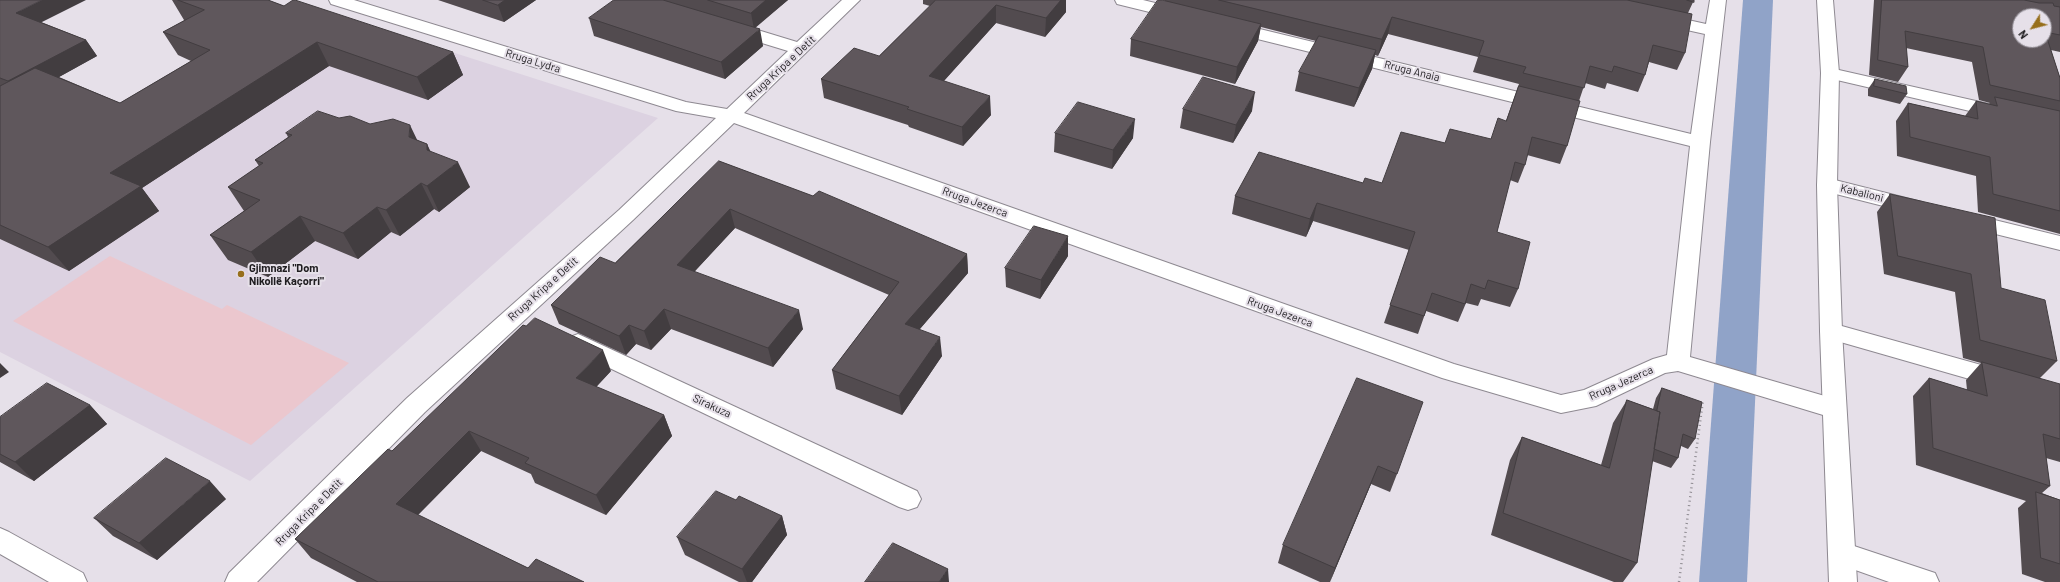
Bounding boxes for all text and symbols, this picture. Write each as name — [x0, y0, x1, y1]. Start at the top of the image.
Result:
north arrow — [2012, 8, 2052, 48]
text: N — [2015, 28, 2030, 42]
street label: Rruga Kripa e Detit — [744, 33, 818, 103]
street label: Rruga Lydra — [504, 46, 562, 76]
street label: Rruga Anaia — [1383, 58, 1441, 84]
street label: Kabalioni — [1839, 181, 1885, 205]
street label: Rruga Jezerca — [941, 184, 1009, 220]
street label: Rruga Kripa e Detit — [505, 254, 581, 324]
place label: Gjimnazi "Dom Nikollë Kaçorri" — [249, 261, 324, 287]
marker: Gjimnazi "Dom Nikollë Kaçorri" — [236, 269, 246, 279]
street label: Rruga Jezerca — [1246, 294, 1314, 330]
street label: Rruga Jezerca — [1587, 363, 1655, 403]
street label: Sirakuza — [691, 391, 733, 421]
street label: Rruga Kripa e Detit — [273, 476, 345, 548]

